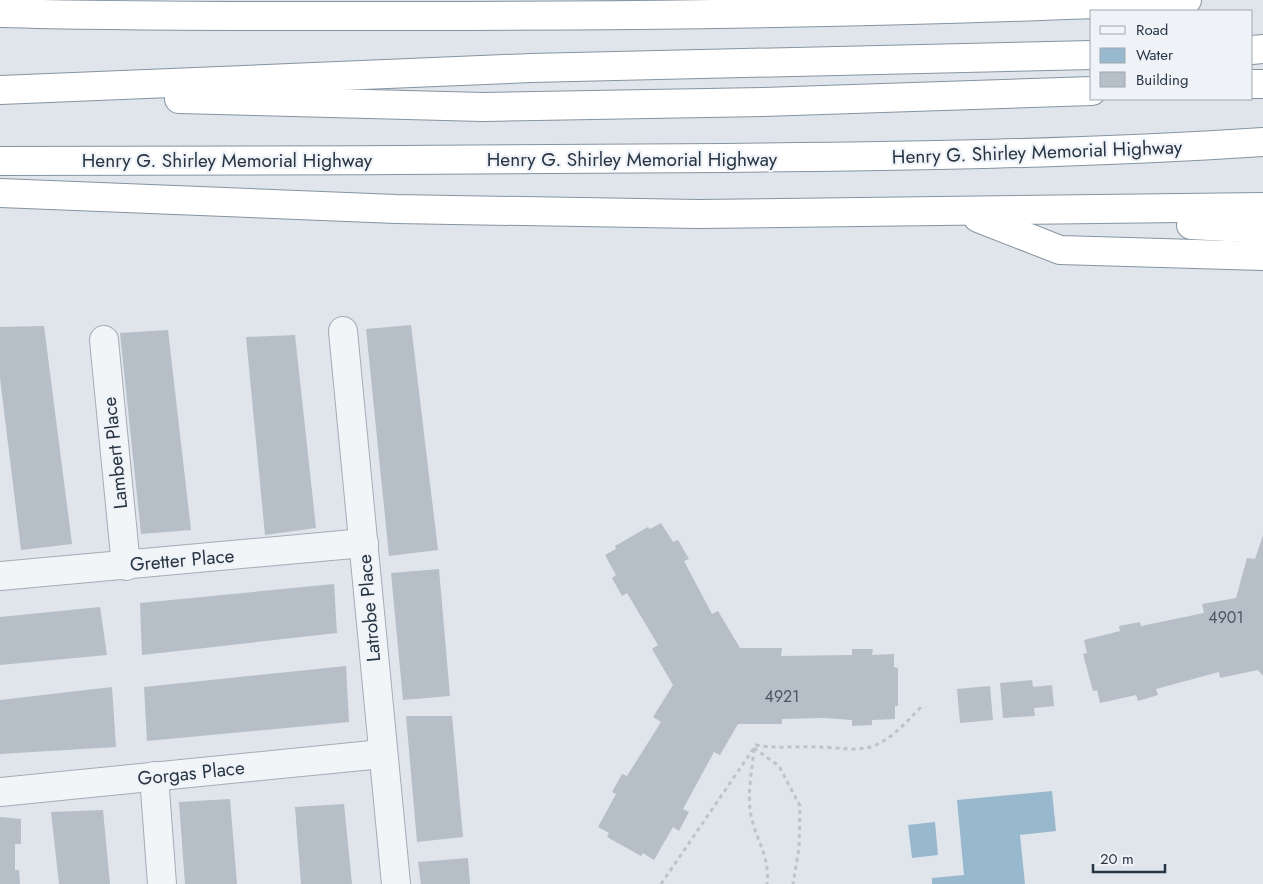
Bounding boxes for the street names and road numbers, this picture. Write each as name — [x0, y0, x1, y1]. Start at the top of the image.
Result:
street label: Henry G. Shirley Memorial Highway — [891, 133, 1183, 171]
street label: Henry G. Shirley Memorial Highway — [487, 146, 778, 173]
street label: Henry G. Shirley Memorial Highway — [82, 147, 373, 174]
street label: Lambert Place — [96, 395, 134, 510]
street label: Gretter Place — [129, 542, 236, 578]
street label: Latrobe Place — [351, 553, 387, 663]
street label: Gorgas Place — [136, 754, 246, 792]

